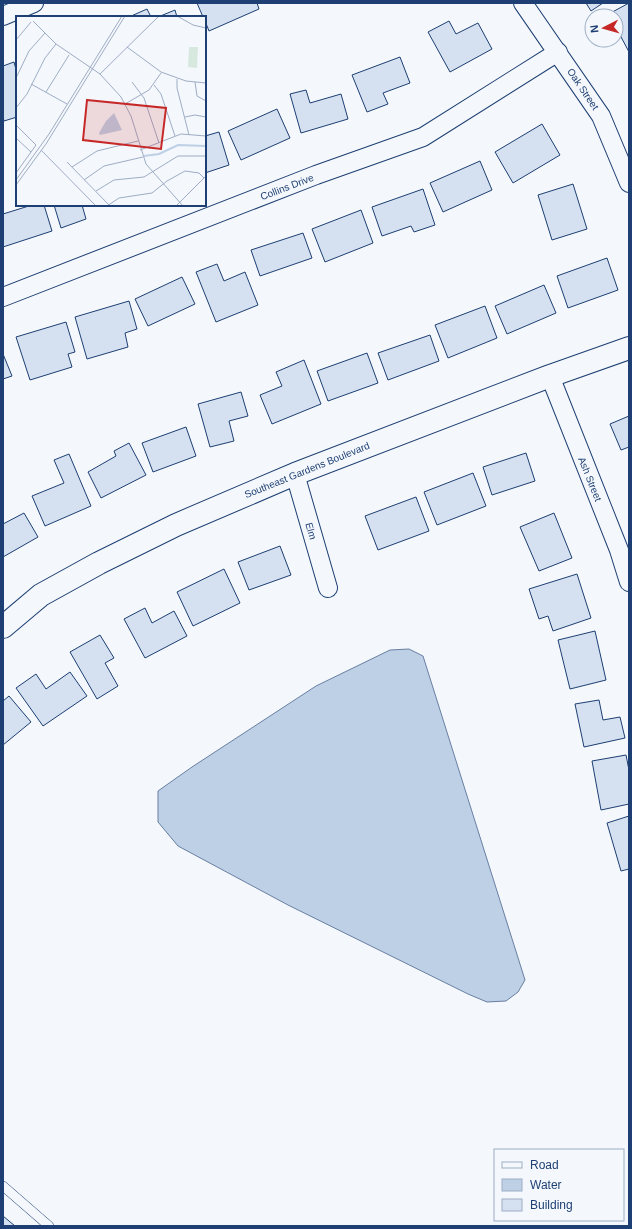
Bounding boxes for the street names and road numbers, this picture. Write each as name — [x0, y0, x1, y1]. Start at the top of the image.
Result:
street label: Oak Street — [565, 66, 601, 112]
street label: Collins Drive — [259, 172, 316, 202]
street label: Southeast Gardens Boulevard — [243, 440, 371, 500]
street label: Ash Street — [576, 455, 604, 503]
street label: Elm — [303, 521, 319, 541]

